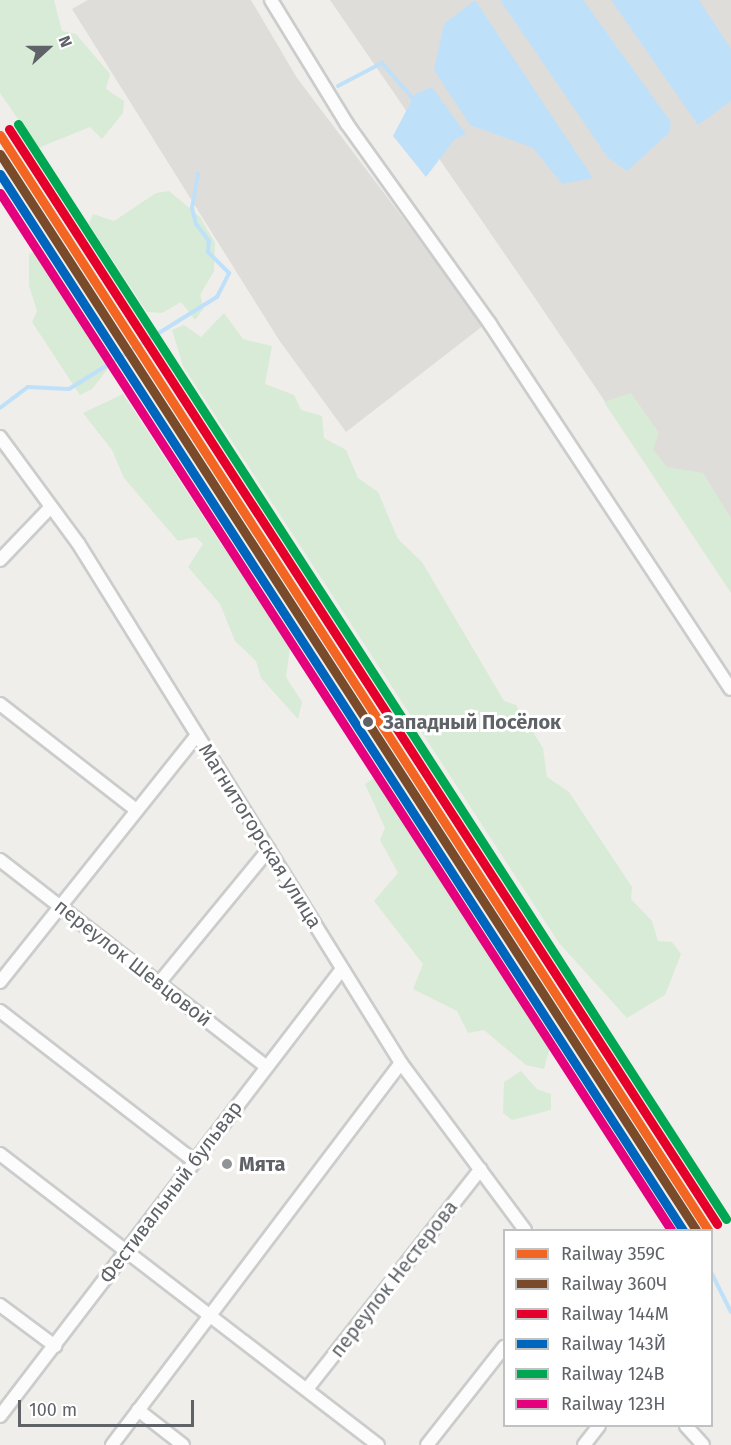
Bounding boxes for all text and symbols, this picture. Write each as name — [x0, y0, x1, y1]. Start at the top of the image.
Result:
north arrow — [18, 18, 78, 78]
text: N — [54, 33, 76, 50]
place label: Западный Посёлок — [383, 710, 561, 734]
marker: Западный Посёлок — [358, 712, 378, 732]
street label: Магнитогорская улица — [193, 739, 327, 933]
street label: переулок Шевцовой — [50, 894, 216, 1032]
street label: Фестивальный бульвар — [95, 1096, 247, 1288]
place label: Мята — [239, 1152, 285, 1176]
marker: Мята — [220, 1157, 234, 1171]
street label: переулок Нестерова — [325, 1196, 463, 1362]
legend — [503, 1229, 713, 1427]
text: Railway 359С — [561, 1243, 665, 1265]
text: Railway 360Ч — [561, 1273, 667, 1295]
text: Railway 144М — [561, 1303, 669, 1325]
text: Railway 143Й — [561, 1333, 666, 1355]
text: Railway 124В — [561, 1363, 664, 1385]
scale bar — [21, 1388, 196, 1426]
text: Railway 123Н — [561, 1393, 666, 1415]
text: 100 m — [29, 1399, 77, 1421]

